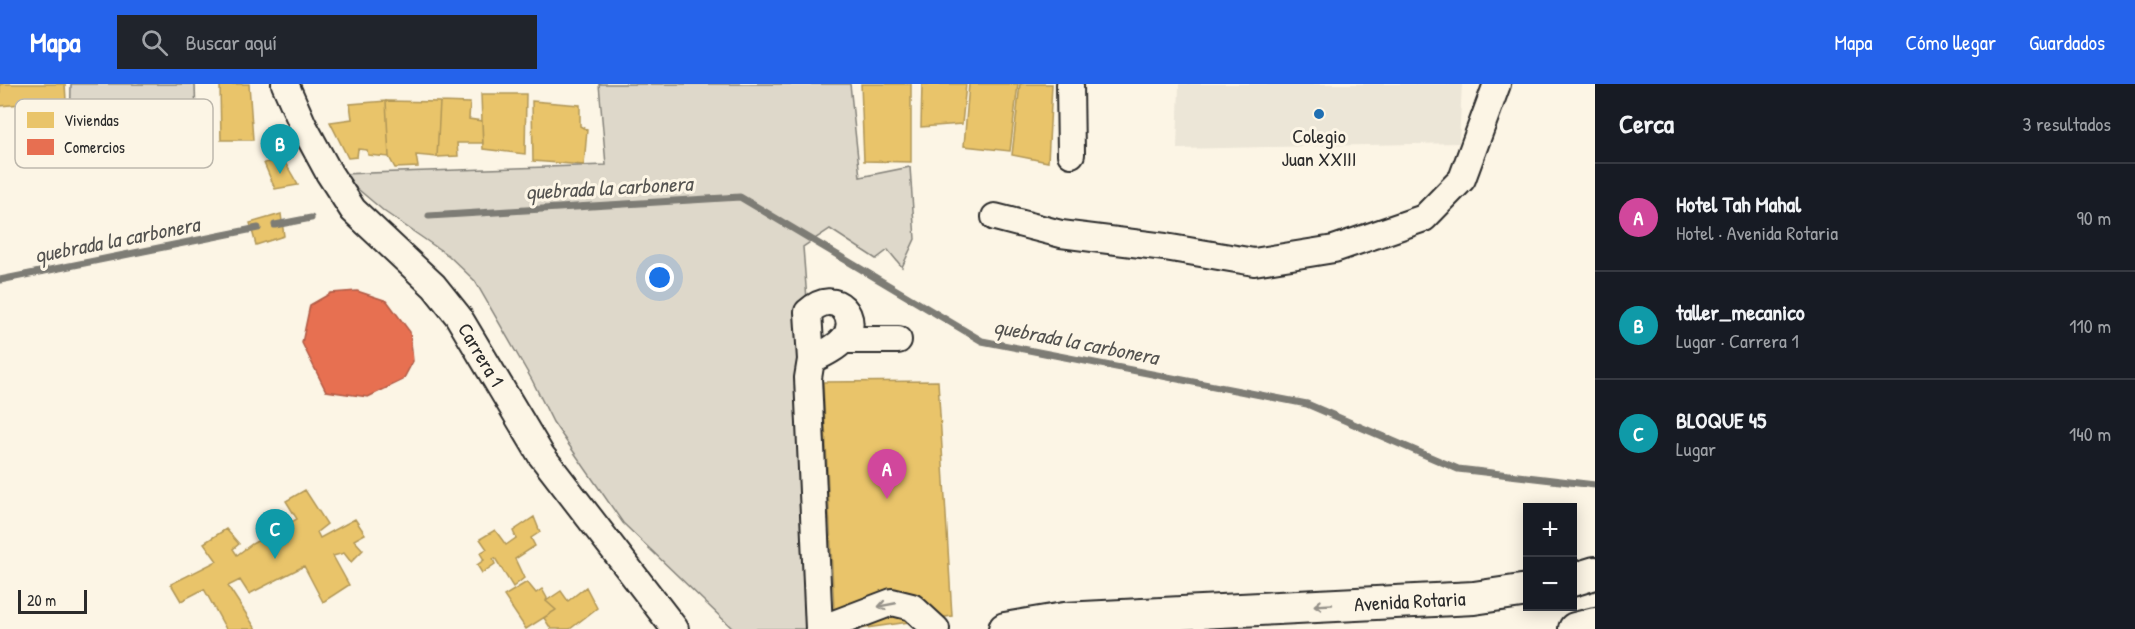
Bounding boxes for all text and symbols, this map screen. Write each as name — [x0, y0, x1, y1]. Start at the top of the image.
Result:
search box — [117, 15, 537, 69]
text: Mapa — [30, 23, 81, 61]
icon: search — [138, 26, 171, 59]
text: Buscar aquí — [186, 27, 277, 57]
text: Mapa — [1834, 28, 1872, 57]
text: Cómo llegar — [1905, 28, 1996, 57]
text: Guardados — [2029, 28, 2105, 57]
legend — [15, 99, 213, 168]
text: Cerca — [1619, 106, 1674, 141]
marker: Colegio Juan XXIII — [1312, 107, 1326, 121]
text: Viviendas — [64, 109, 119, 131]
text: 3 resultados — [2022, 110, 2111, 137]
place label: Colegio Juan XXIII — [1281, 122, 1357, 172]
pin: B — [260, 124, 300, 174]
text: Comercios — [64, 136, 125, 158]
water label: quebrada la carbonera — [525, 169, 696, 206]
text: Hotel Tah Mahal — [1676, 189, 1801, 219]
text: A — [1634, 204, 1643, 231]
text: 90 m — [2077, 204, 2111, 231]
water label: quebrada la carbonera — [32, 209, 204, 270]
text: Hotel · Avenida Rotaria — [1676, 219, 1838, 246]
your location — [645, 263, 674, 292]
text: taller_mecanico — [1676, 297, 1805, 327]
water label: quebrada la carbonera — [991, 311, 1164, 372]
text: B — [1633, 312, 1644, 339]
text: 110 m — [2069, 312, 2111, 339]
street label: Carrera 1 — [452, 318, 511, 391]
text: Lugar · Carrera 1 — [1676, 327, 1799, 354]
text: BLOQUE 45 — [1676, 405, 1766, 435]
text: C — [1633, 420, 1644, 447]
text: 140 m — [2069, 420, 2111, 447]
text: Lugar — [1676, 435, 1716, 462]
pin: A — [868, 450, 906, 499]
map controls — [1523, 503, 1577, 611]
button: + — [1523, 503, 1577, 557]
pin: C — [256, 510, 294, 559]
button: − — [1523, 557, 1577, 611]
street label: Avenida Rotaria — [1353, 584, 1466, 617]
scale bar — [18, 587, 87, 614]
text: 20 m — [27, 589, 56, 611]
one-way arrow — [878, 600, 897, 611]
one-way arrow — [1313, 600, 1333, 611]

